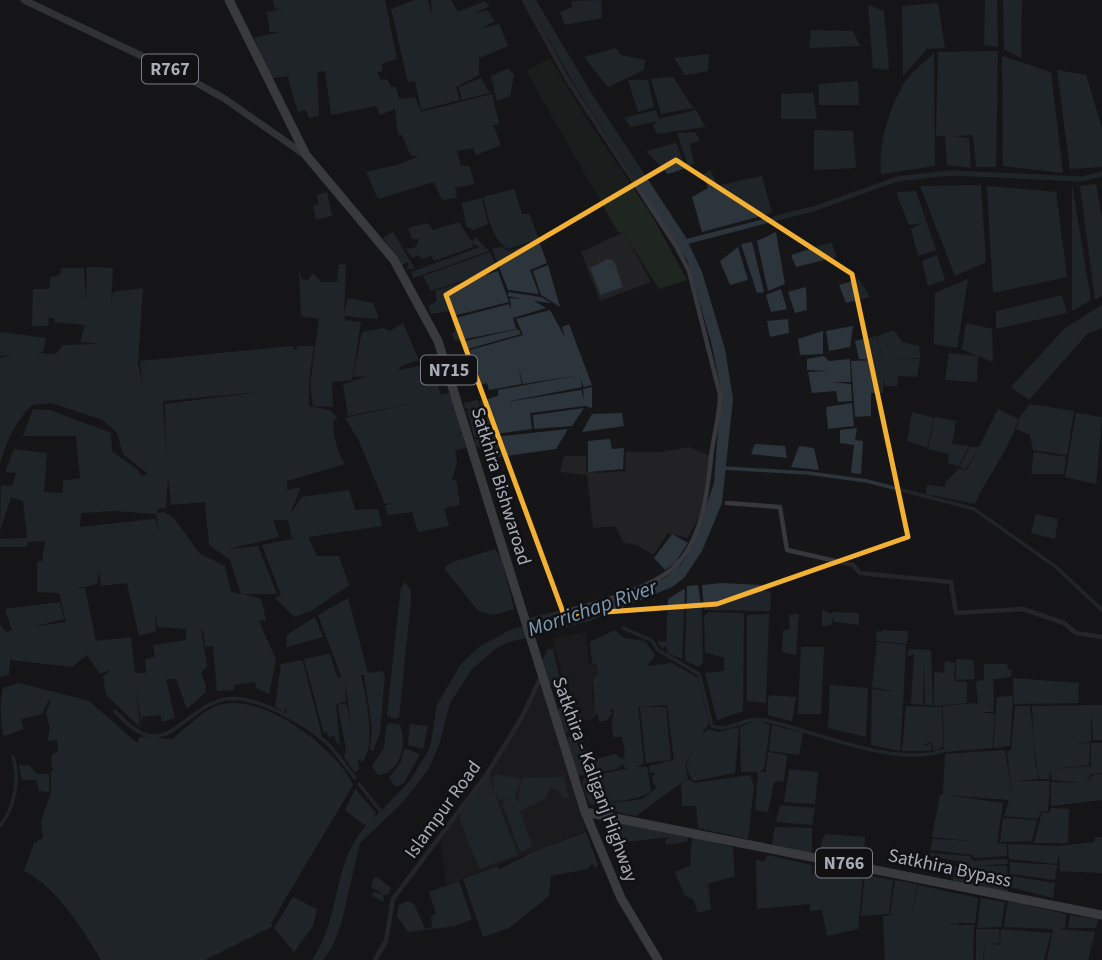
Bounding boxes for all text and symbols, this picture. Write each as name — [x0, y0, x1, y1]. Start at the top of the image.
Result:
road number: R767 — [142, 55, 198, 84]
road number: N715 — [421, 356, 477, 384]
street label: Satkhira Bishwaroad — [464, 404, 537, 569]
water label: Morrichap River — [523, 572, 661, 644]
street label: Satkhira - Kaliganj Highway — [545, 673, 644, 886]
street label: Islampur Road — [398, 755, 488, 864]
street label: Satkhira Bypass — [886, 842, 1014, 895]
road number: N766 — [816, 848, 872, 878]

